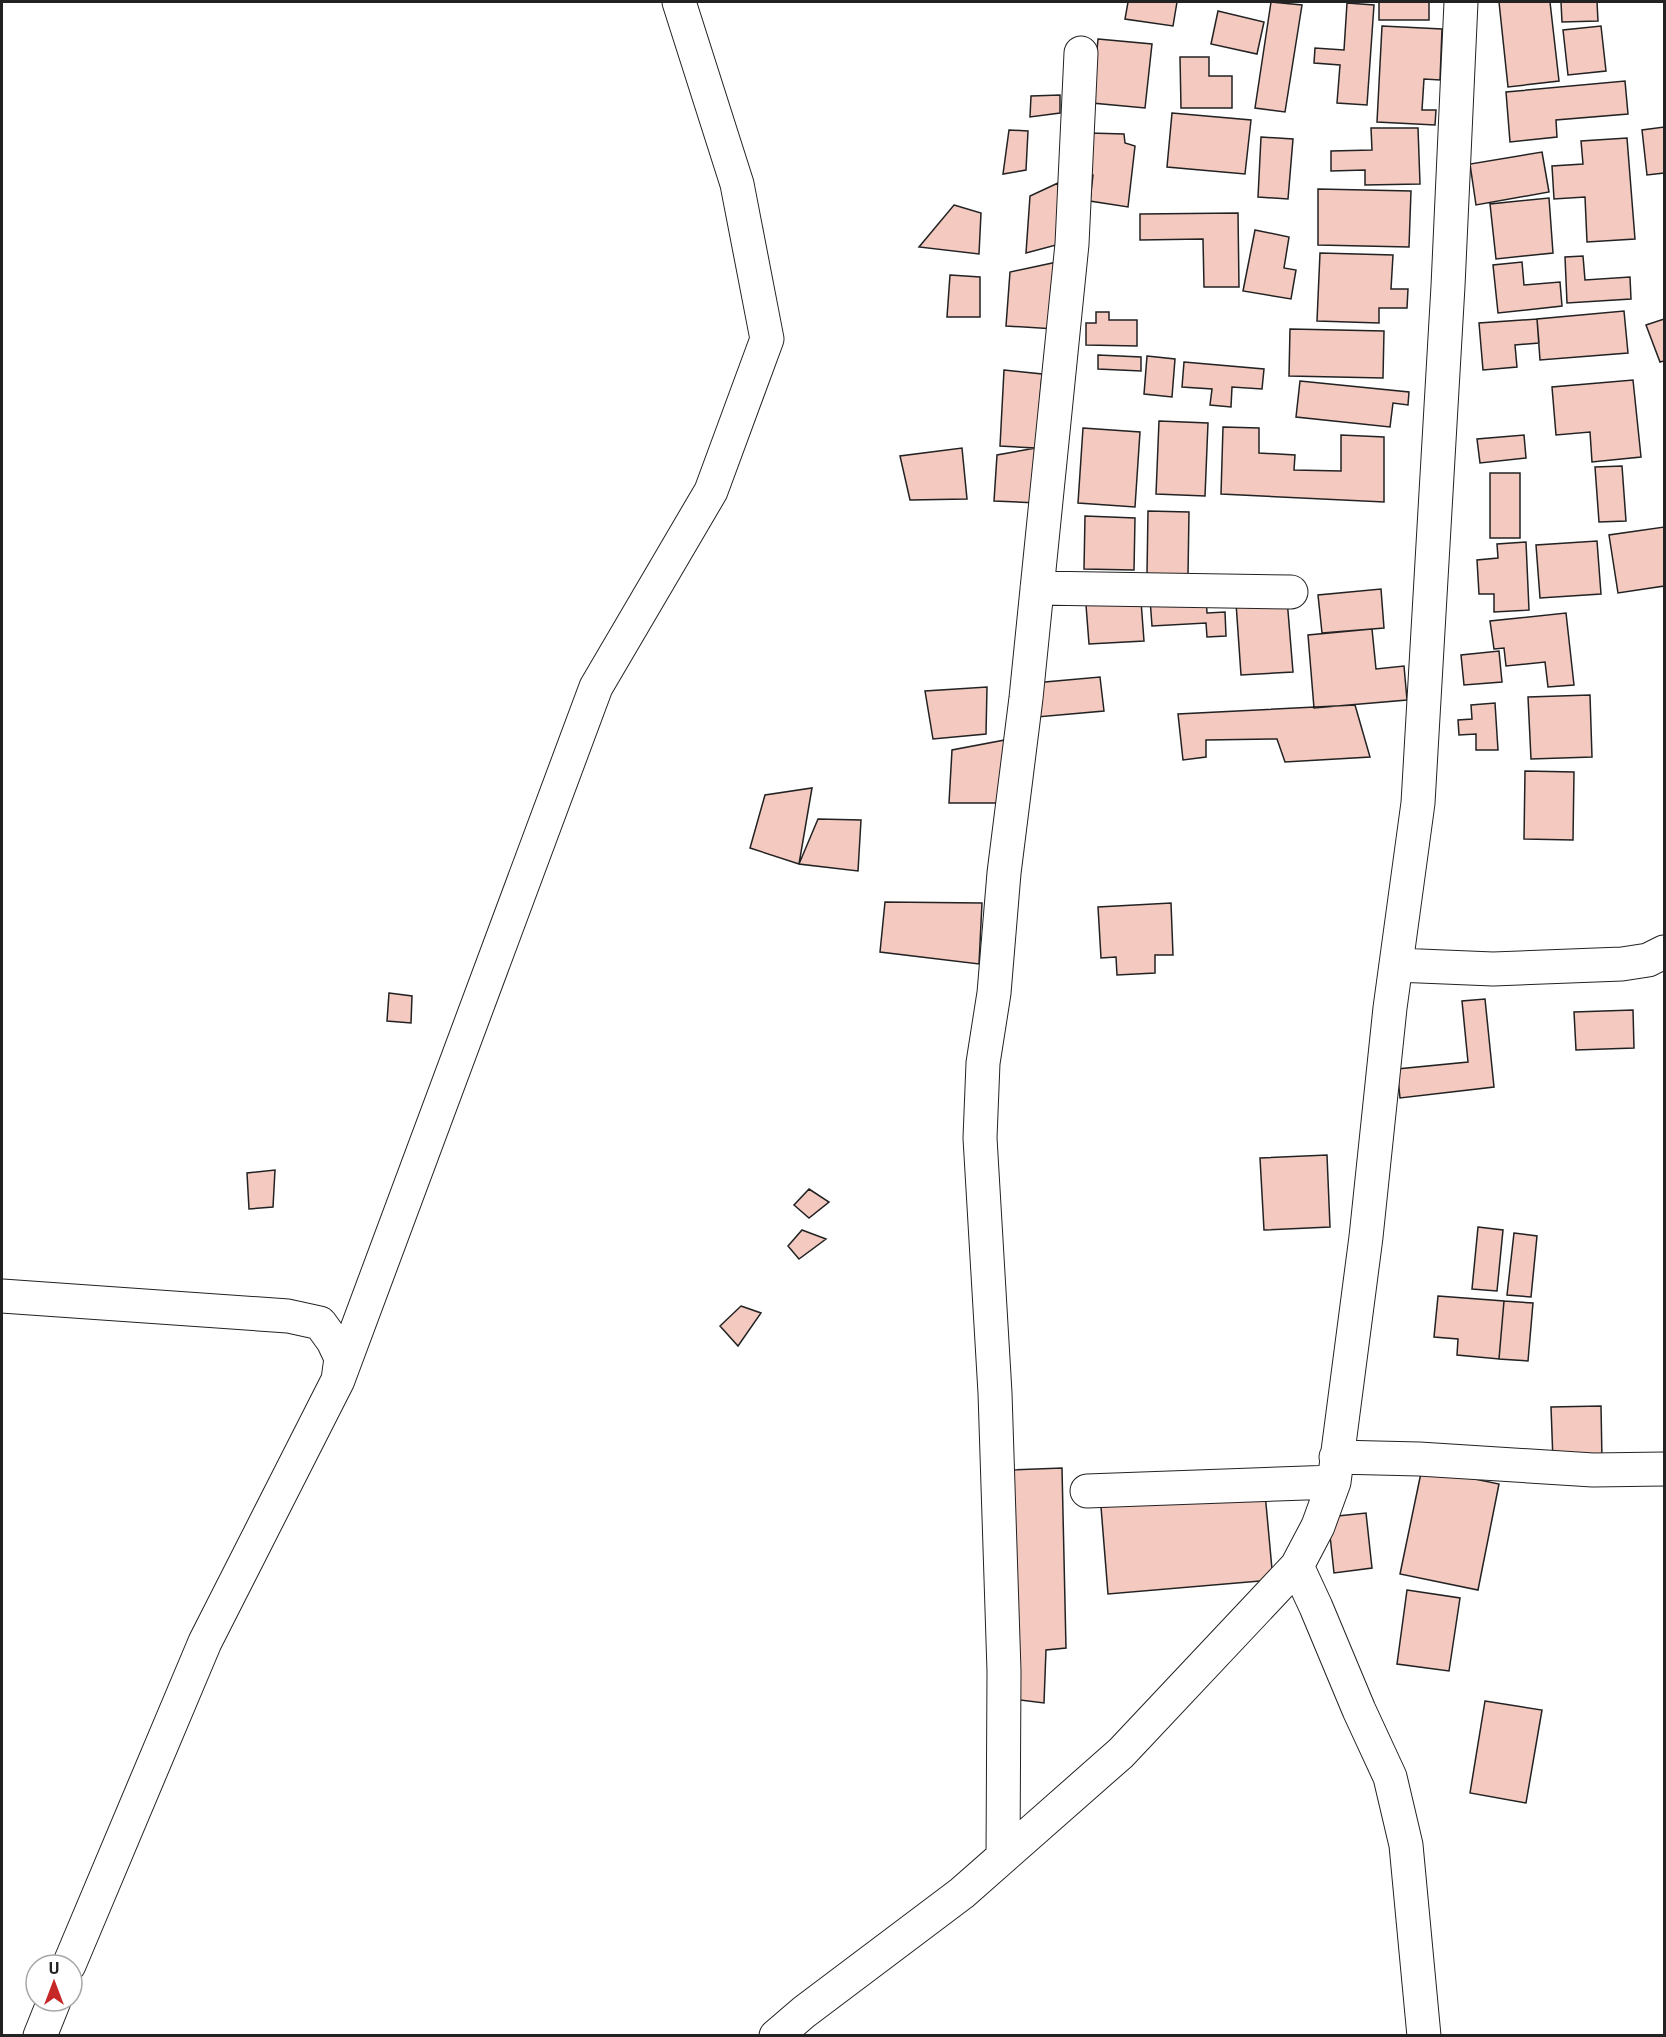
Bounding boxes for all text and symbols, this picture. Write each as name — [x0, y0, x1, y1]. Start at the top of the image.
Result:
north arrow — [24, 1953, 84, 2013]
text: U — [49, 1959, 59, 1978]

